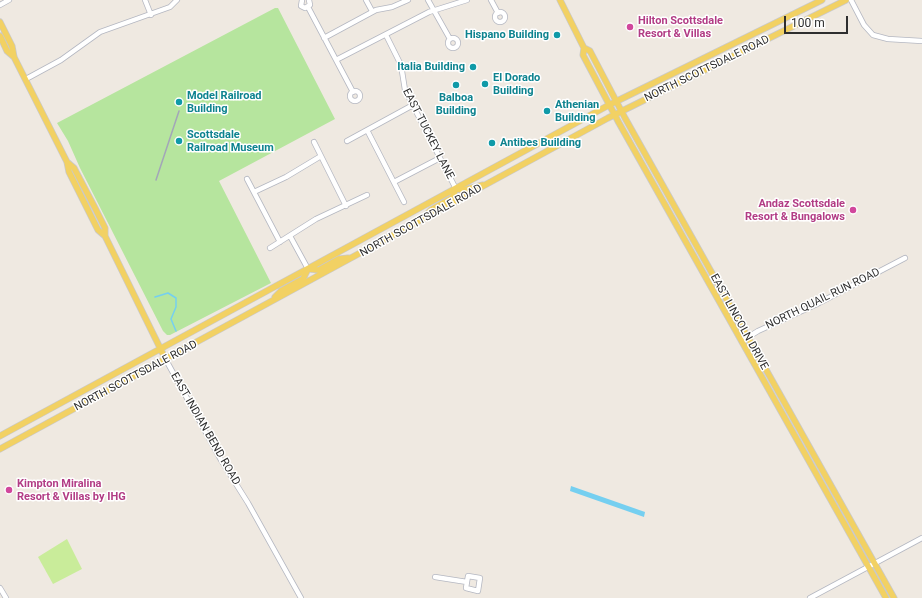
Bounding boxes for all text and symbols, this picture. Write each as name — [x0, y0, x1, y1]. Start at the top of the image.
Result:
scale bar — [786, 8, 850, 34]
place label: Hilton Scottsdale Resort & Villas — [638, 14, 723, 40]
text: 100 m — [791, 16, 825, 30]
marker: Hilton Scottsdale Resort & Villas — [625, 22, 635, 32]
place label: Hispano Building — [465, 28, 549, 42]
marker: Hispano Building — [552, 30, 562, 40]
street label: NORTH SCOTTSDALE ROAD — [642, 33, 772, 105]
place label: Italia Building — [397, 60, 465, 74]
marker: Italia Building — [468, 62, 478, 72]
place label: El Dorado Building — [493, 71, 540, 97]
marker: El Dorado Building — [480, 79, 490, 89]
marker: Balboa Building — [451, 80, 461, 90]
street label: EAST TUCKEY LANE — [399, 86, 457, 182]
place label: Model Railroad Building — [187, 89, 262, 115]
place label: Balboa Building — [436, 91, 476, 117]
marker: Model Railroad Building — [174, 97, 184, 107]
place label: Athenian Building — [555, 98, 599, 124]
marker: Athenian Building — [542, 106, 552, 116]
place label: Scottsdale Railroad Museum — [187, 128, 274, 154]
marker: Scottsdale Railroad Museum — [174, 136, 184, 146]
place label: Antibes Building — [500, 136, 581, 150]
marker: Antibes Building — [487, 138, 497, 148]
street label: NORTH SCOTTSDALE ROAD — [358, 182, 484, 260]
place label: Andaz Scottsdale Resort & Bungalows — [745, 197, 845, 223]
marker: Andaz Scottsdale Resort & Bungalows — [848, 205, 858, 215]
street label: NORTH QUAIL RUN ROAD — [764, 266, 882, 332]
street label: EAST LINCOLN DRIVE — [707, 272, 771, 372]
street label: NORTH SCOTTSDALE ROAD — [72, 338, 200, 414]
street label: EAST INDIAN BEND ROAD — [167, 370, 243, 488]
place label: Kimpton Miralina Resort & Villas by IHG — [17, 477, 126, 503]
marker: Kimpton Miralina Resort & Villas by IHG — [4, 485, 14, 495]

